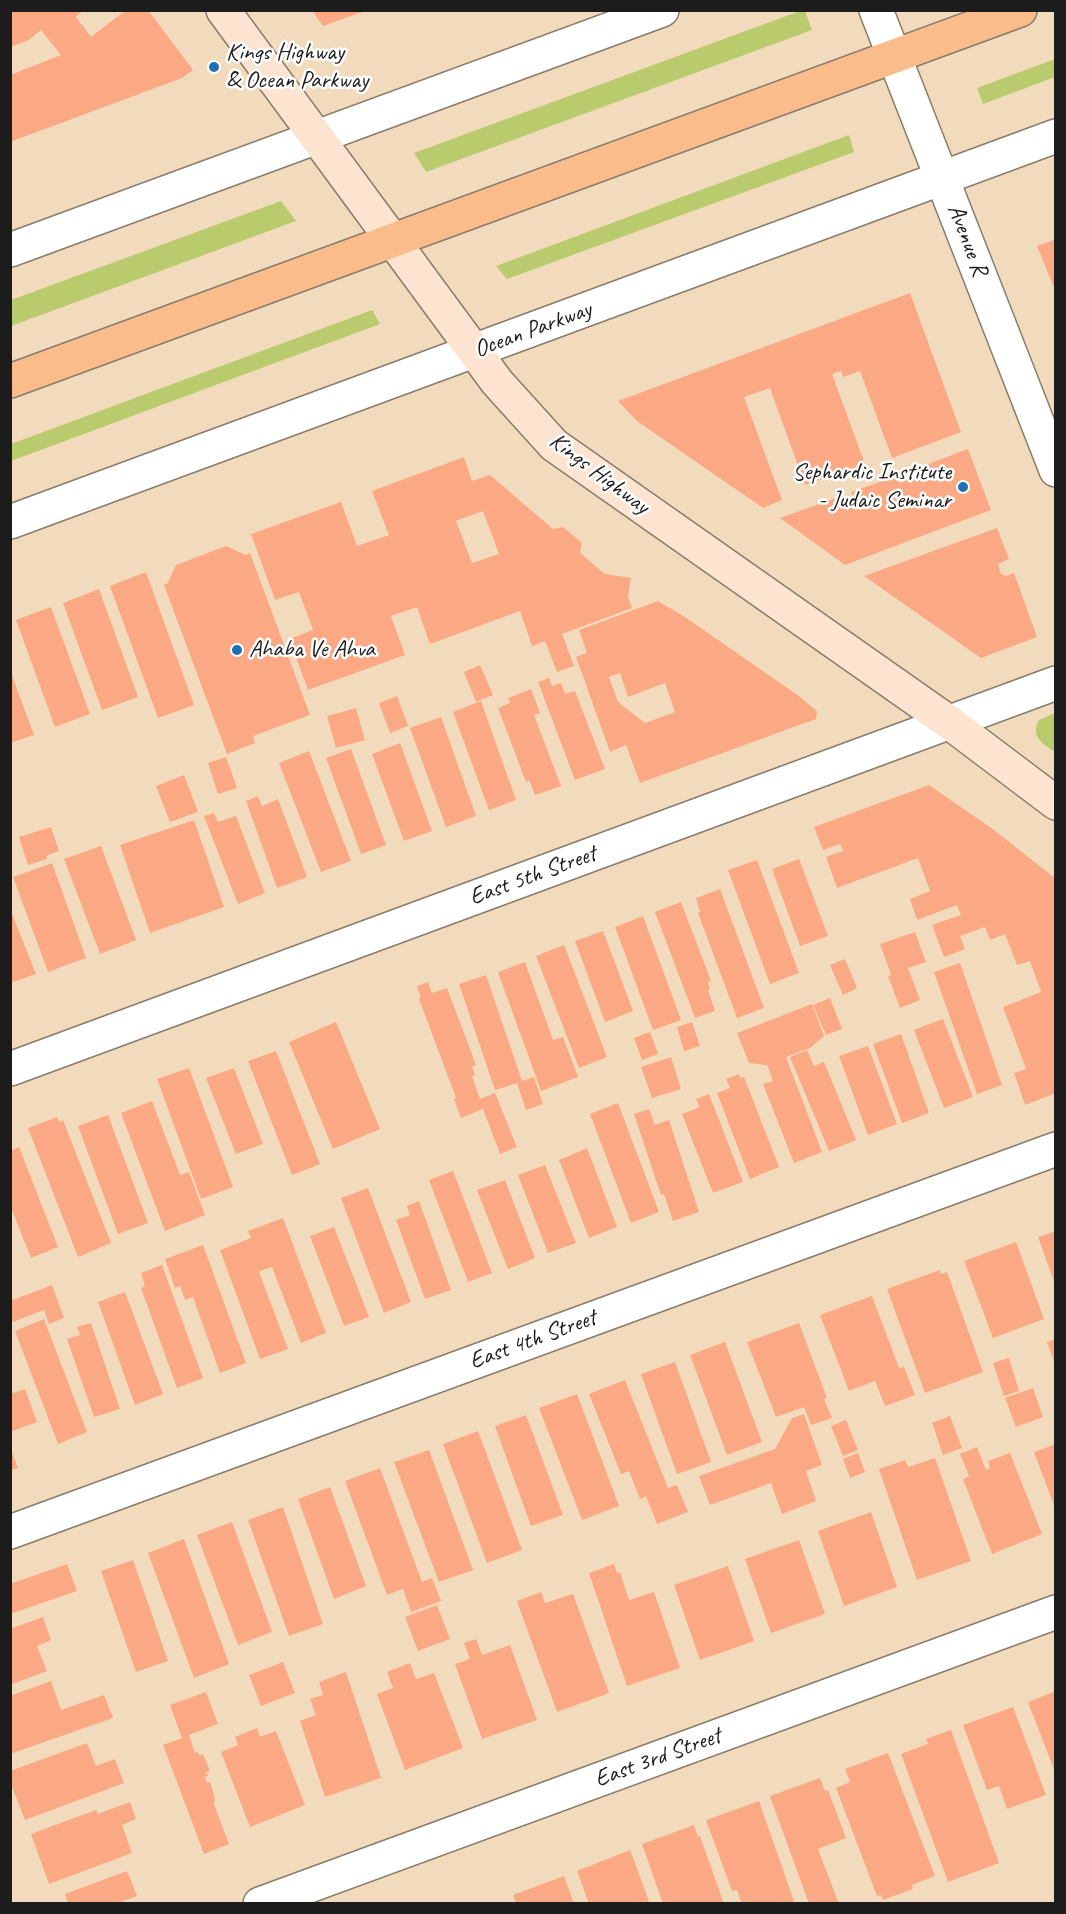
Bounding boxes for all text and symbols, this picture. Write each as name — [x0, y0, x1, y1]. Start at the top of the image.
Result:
place label: Kings Highway & Ocean Parkway — [226, 39, 368, 95]
marker: Kings Highway & Ocean Parkway — [207, 60, 221, 74]
street label: Avenue R — [940, 200, 994, 280]
street label: Ocean Parkway — [470, 295, 596, 365]
street label: Kings Highway — [543, 427, 655, 521]
place label: Sephardic Institute - Judaic Seminar — [792, 459, 951, 515]
marker: Sephardic Institute - Judaic Seminar — [956, 480, 970, 494]
place label: Ahaba Ve Ahva — [249, 636, 375, 664]
marker: Ahaba Ve Ahva — [230, 643, 244, 657]
street label: East 5th Street — [466, 840, 600, 912]
street label: East 4th Street — [466, 1304, 600, 1376]
street label: East 3rd Street — [591, 1722, 725, 1794]

